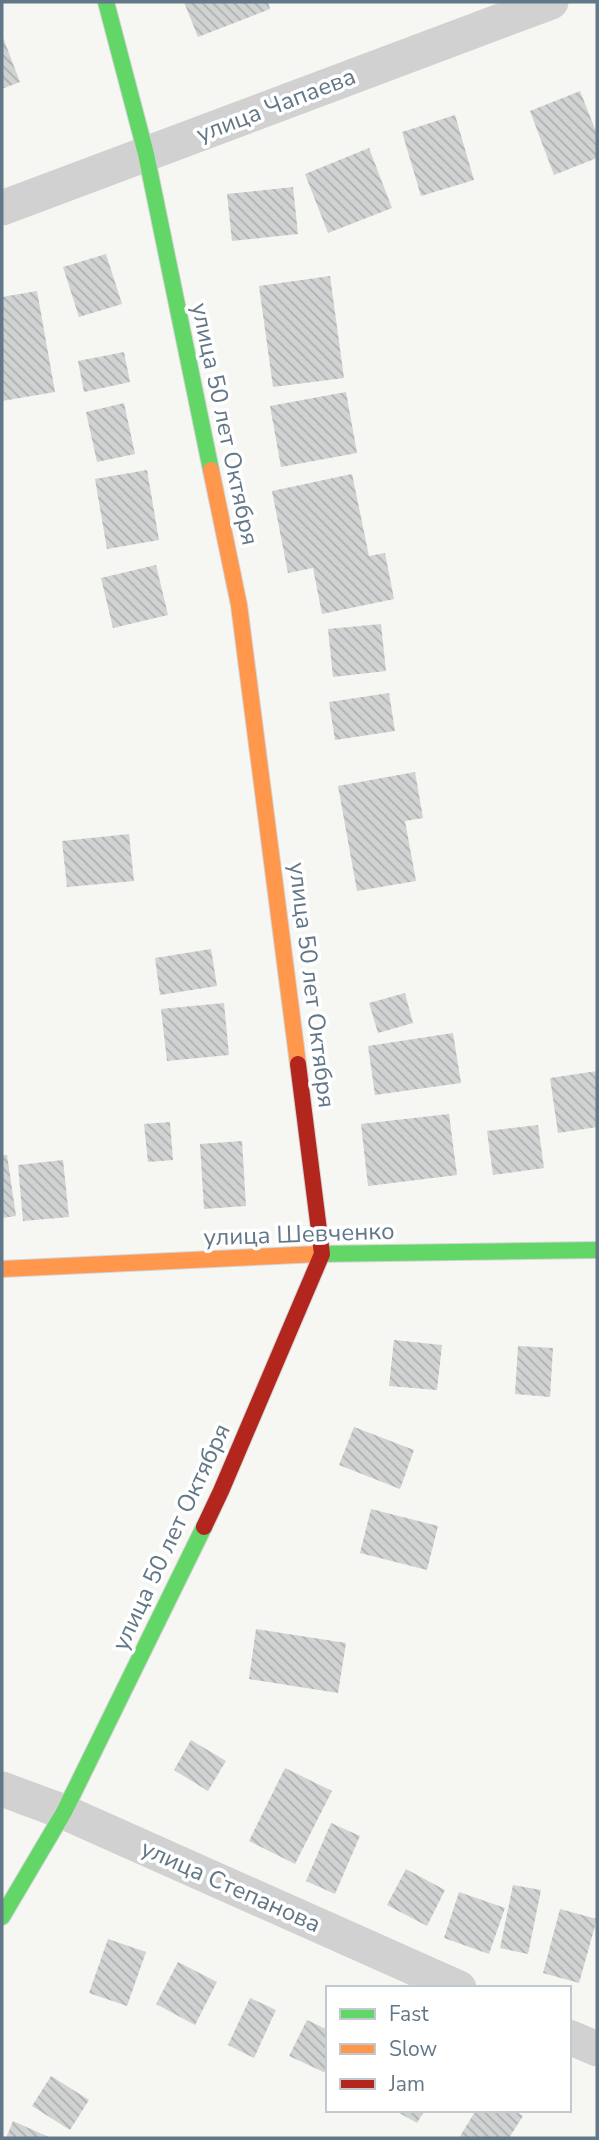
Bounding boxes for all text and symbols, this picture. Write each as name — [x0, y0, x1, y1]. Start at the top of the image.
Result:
street label: улица Чапаева — [192, 60, 360, 150]
street label: улица 50 лет Октября — [184, 300, 266, 548]
street label: улица 50 лет Октября — [281, 860, 343, 1110]
street label: улица Шевченко — [203, 1215, 395, 1253]
street label: улица 50 лет Октября — [104, 1418, 238, 1656]
street label: улица Степанова — [136, 1832, 326, 1940]
legend — [326, 1986, 571, 2112]
text: Fast — [389, 2000, 429, 2028]
text: Slow — [389, 2035, 438, 2063]
text: Jam — [388, 2070, 425, 2098]

